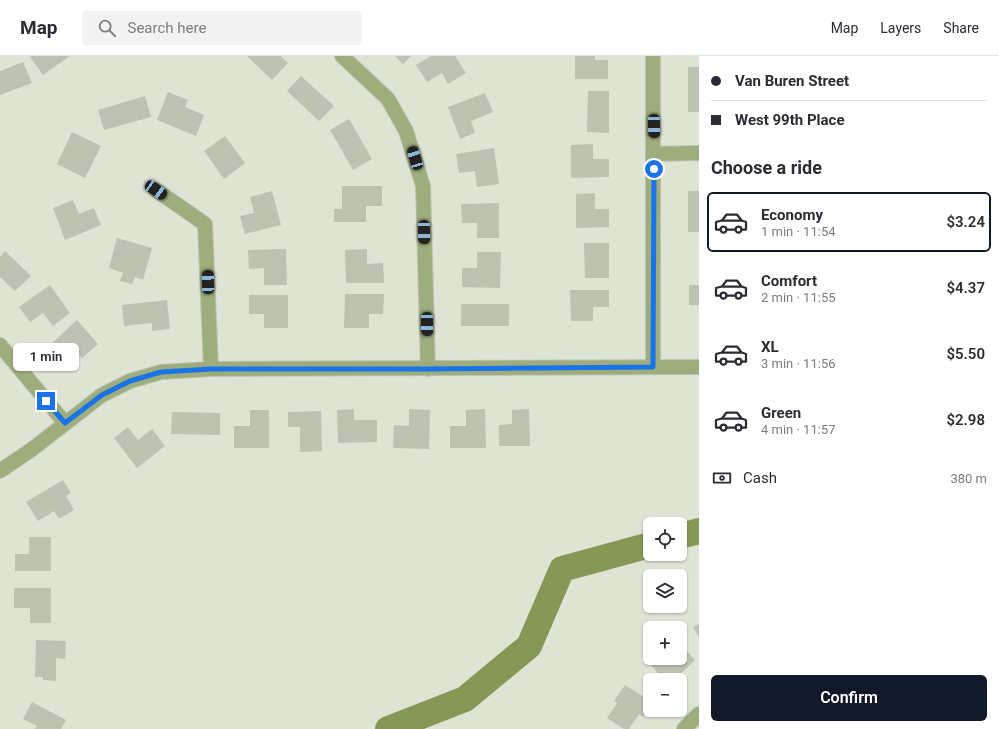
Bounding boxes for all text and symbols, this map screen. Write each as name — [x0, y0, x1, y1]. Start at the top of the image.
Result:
search box — [82, 10, 362, 46]
text: Map — [20, 16, 58, 39]
icon: search — [96, 17, 118, 39]
text: Search here — [128, 19, 206, 37]
text: Map — [831, 20, 858, 36]
text: Layers — [880, 20, 921, 36]
text: Share — [943, 20, 979, 36]
text: Van Buren Street — [735, 72, 849, 90]
text: West 99th Place — [735, 111, 845, 129]
car — [648, 114, 660, 138]
car — [406, 145, 424, 171]
text: Choose a ride — [711, 157, 822, 178]
route start — [645, 160, 663, 178]
car — [143, 178, 169, 202]
icon: car — [713, 204, 749, 240]
text: Economy — [761, 206, 823, 224]
text: $3.24 — [946, 213, 985, 231]
car — [418, 220, 430, 244]
text: 1 min · 11:54 — [761, 224, 836, 239]
car — [202, 270, 214, 294]
icon: car — [713, 270, 749, 306]
text: Comfort — [761, 272, 817, 290]
text: $4.37 — [946, 279, 985, 297]
text: 2 min · 11:55 — [761, 290, 836, 305]
car — [421, 312, 433, 336]
icon: car — [713, 336, 749, 372]
text: XL — [761, 338, 779, 356]
callout: 1 min — [13, 343, 79, 371]
text: $5.50 — [946, 345, 985, 363]
text: 1 min — [30, 349, 62, 364]
text: 3 min · 11:56 — [761, 356, 836, 371]
route end — [37, 392, 55, 410]
icon: car — [713, 402, 749, 438]
text: Green — [761, 404, 801, 422]
text: $2.98 — [946, 411, 985, 429]
text: 4 min · 11:57 — [761, 422, 836, 437]
icon: cash — [711, 467, 733, 489]
text: Cash — [743, 469, 777, 487]
text: 380 m — [950, 471, 987, 486]
map controls — [643, 517, 687, 717]
button: locate — [643, 517, 687, 561]
button: layers — [643, 569, 687, 613]
button: + — [643, 621, 687, 665]
button: − — [643, 673, 687, 717]
button: Confirm — [711, 675, 987, 721]

